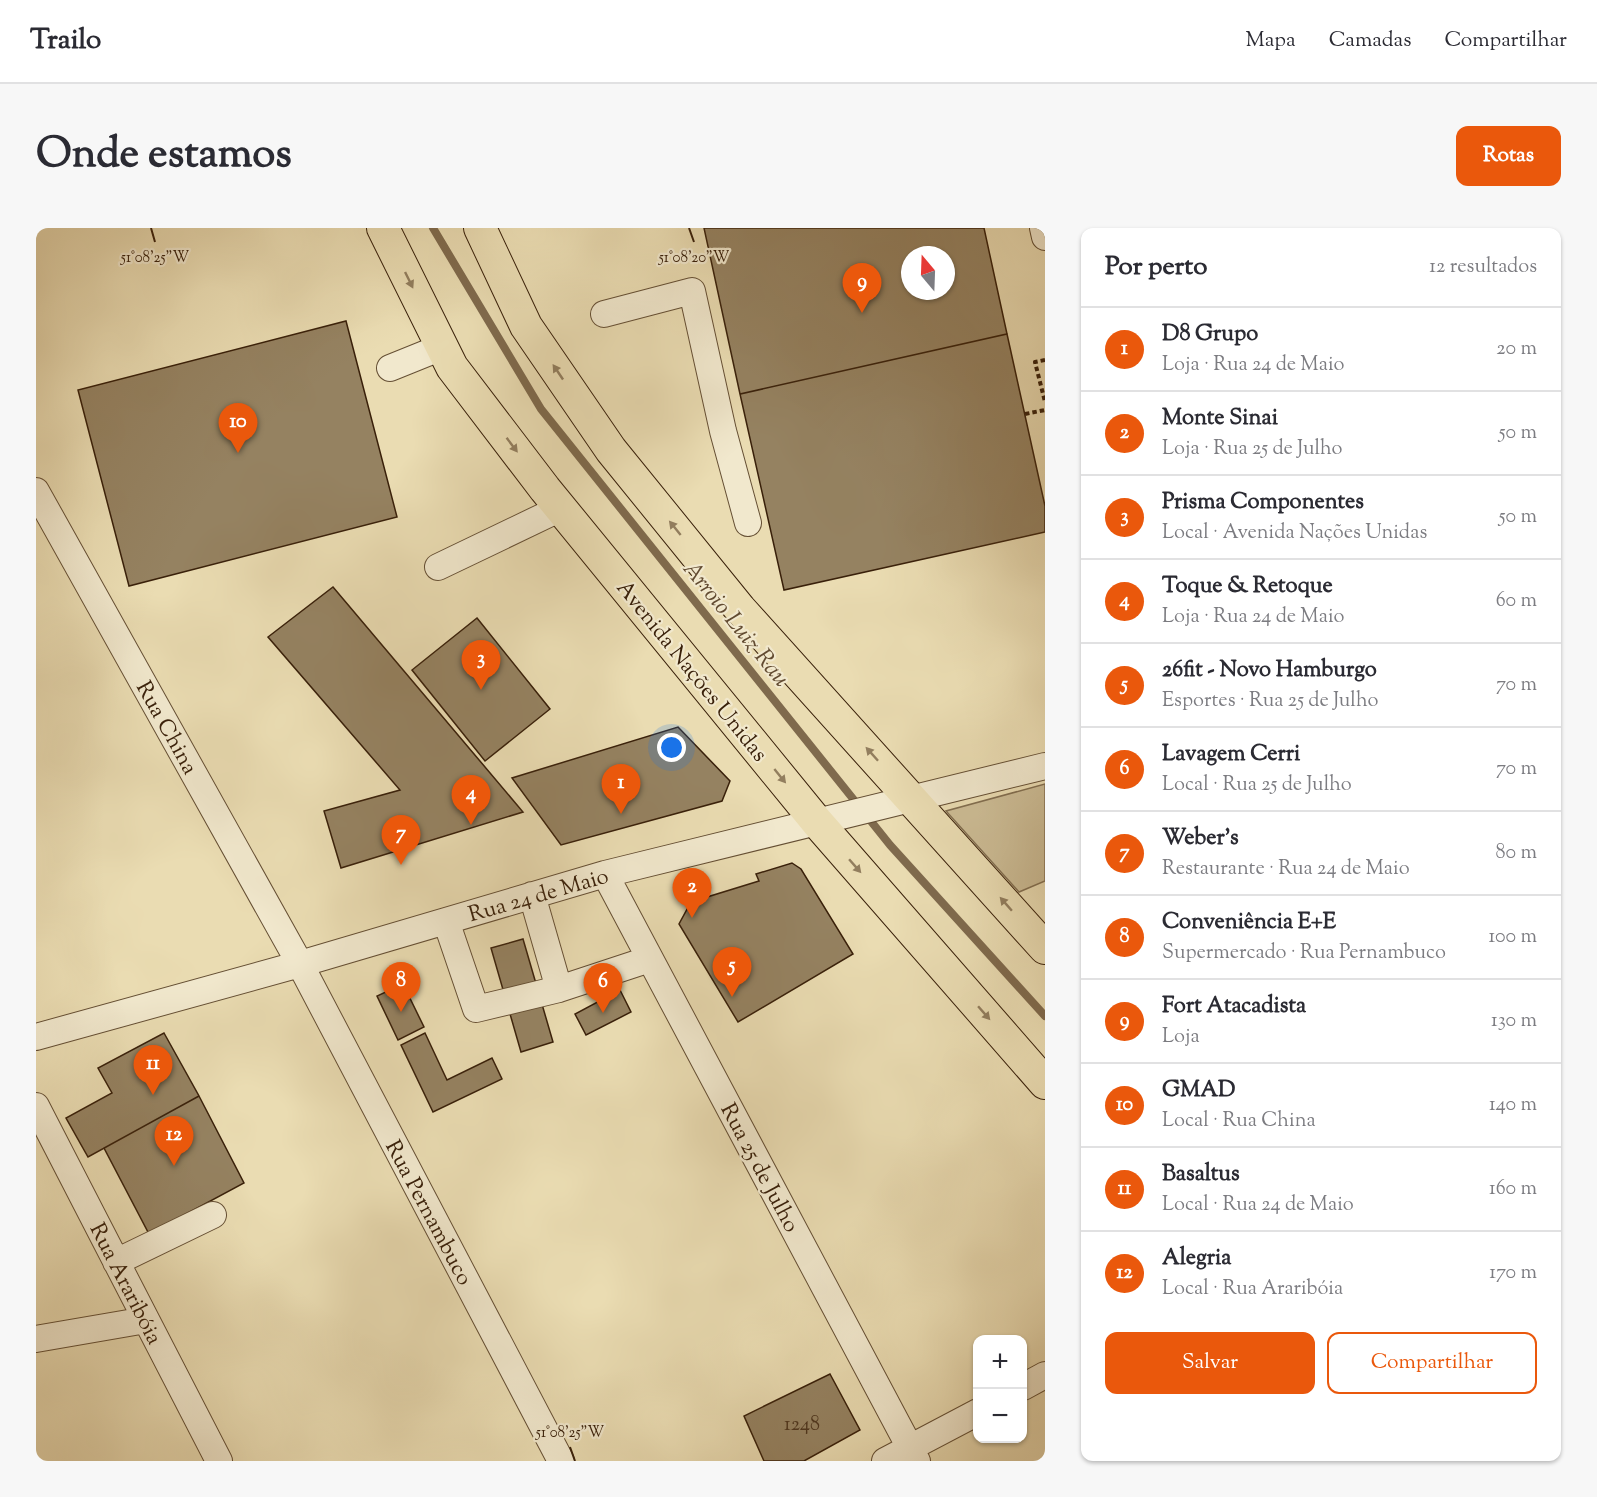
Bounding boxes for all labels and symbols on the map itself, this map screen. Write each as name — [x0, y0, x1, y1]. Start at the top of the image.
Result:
north arrow — [901, 246, 955, 300]
text: 51°08'25"W — [120, 248, 190, 269]
text: 51°08'20"W — [658, 248, 730, 269]
pin: 9 — [842, 264, 882, 313]
one-way arrow — [404, 272, 414, 289]
one-way arrow — [552, 365, 564, 381]
pin: 10 — [218, 404, 258, 453]
one-way arrow — [505, 437, 518, 453]
one-way arrow — [669, 521, 681, 536]
water label: Arroio Luiz Rau — [674, 554, 797, 695]
street label: Avenida Nações Unidas — [607, 574, 774, 770]
pin: 3 — [462, 640, 500, 690]
street label: Rua China — [126, 676, 204, 781]
your location — [657, 733, 686, 762]
one-way arrow — [866, 747, 879, 762]
pin: 1 — [602, 764, 640, 814]
one-way arrow — [773, 768, 786, 784]
pin: 4 — [452, 776, 490, 825]
pin: 7 — [382, 816, 421, 865]
one-way arrow — [849, 859, 862, 874]
street label: Rua 24 de Maio — [465, 862, 613, 932]
pin: 2 — [672, 868, 712, 918]
one-way arrow — [1000, 897, 1013, 912]
pin: 5 — [712, 948, 752, 997]
pin: 8 — [382, 962, 421, 1012]
pin: 6 — [584, 964, 622, 1013]
one-way arrow — [977, 1005, 990, 1020]
pin: 11 — [134, 1046, 172, 1095]
street label: Rua 25 de Julho — [711, 1098, 806, 1239]
pin: 12 — [154, 1116, 194, 1166]
street label: Rua Pernambuco — [376, 1135, 479, 1292]
street label: Rua Araribóia — [80, 1218, 169, 1351]
house number: 1248 — [784, 1411, 820, 1440]
text: 51°08'25"W — [535, 1423, 605, 1444]

